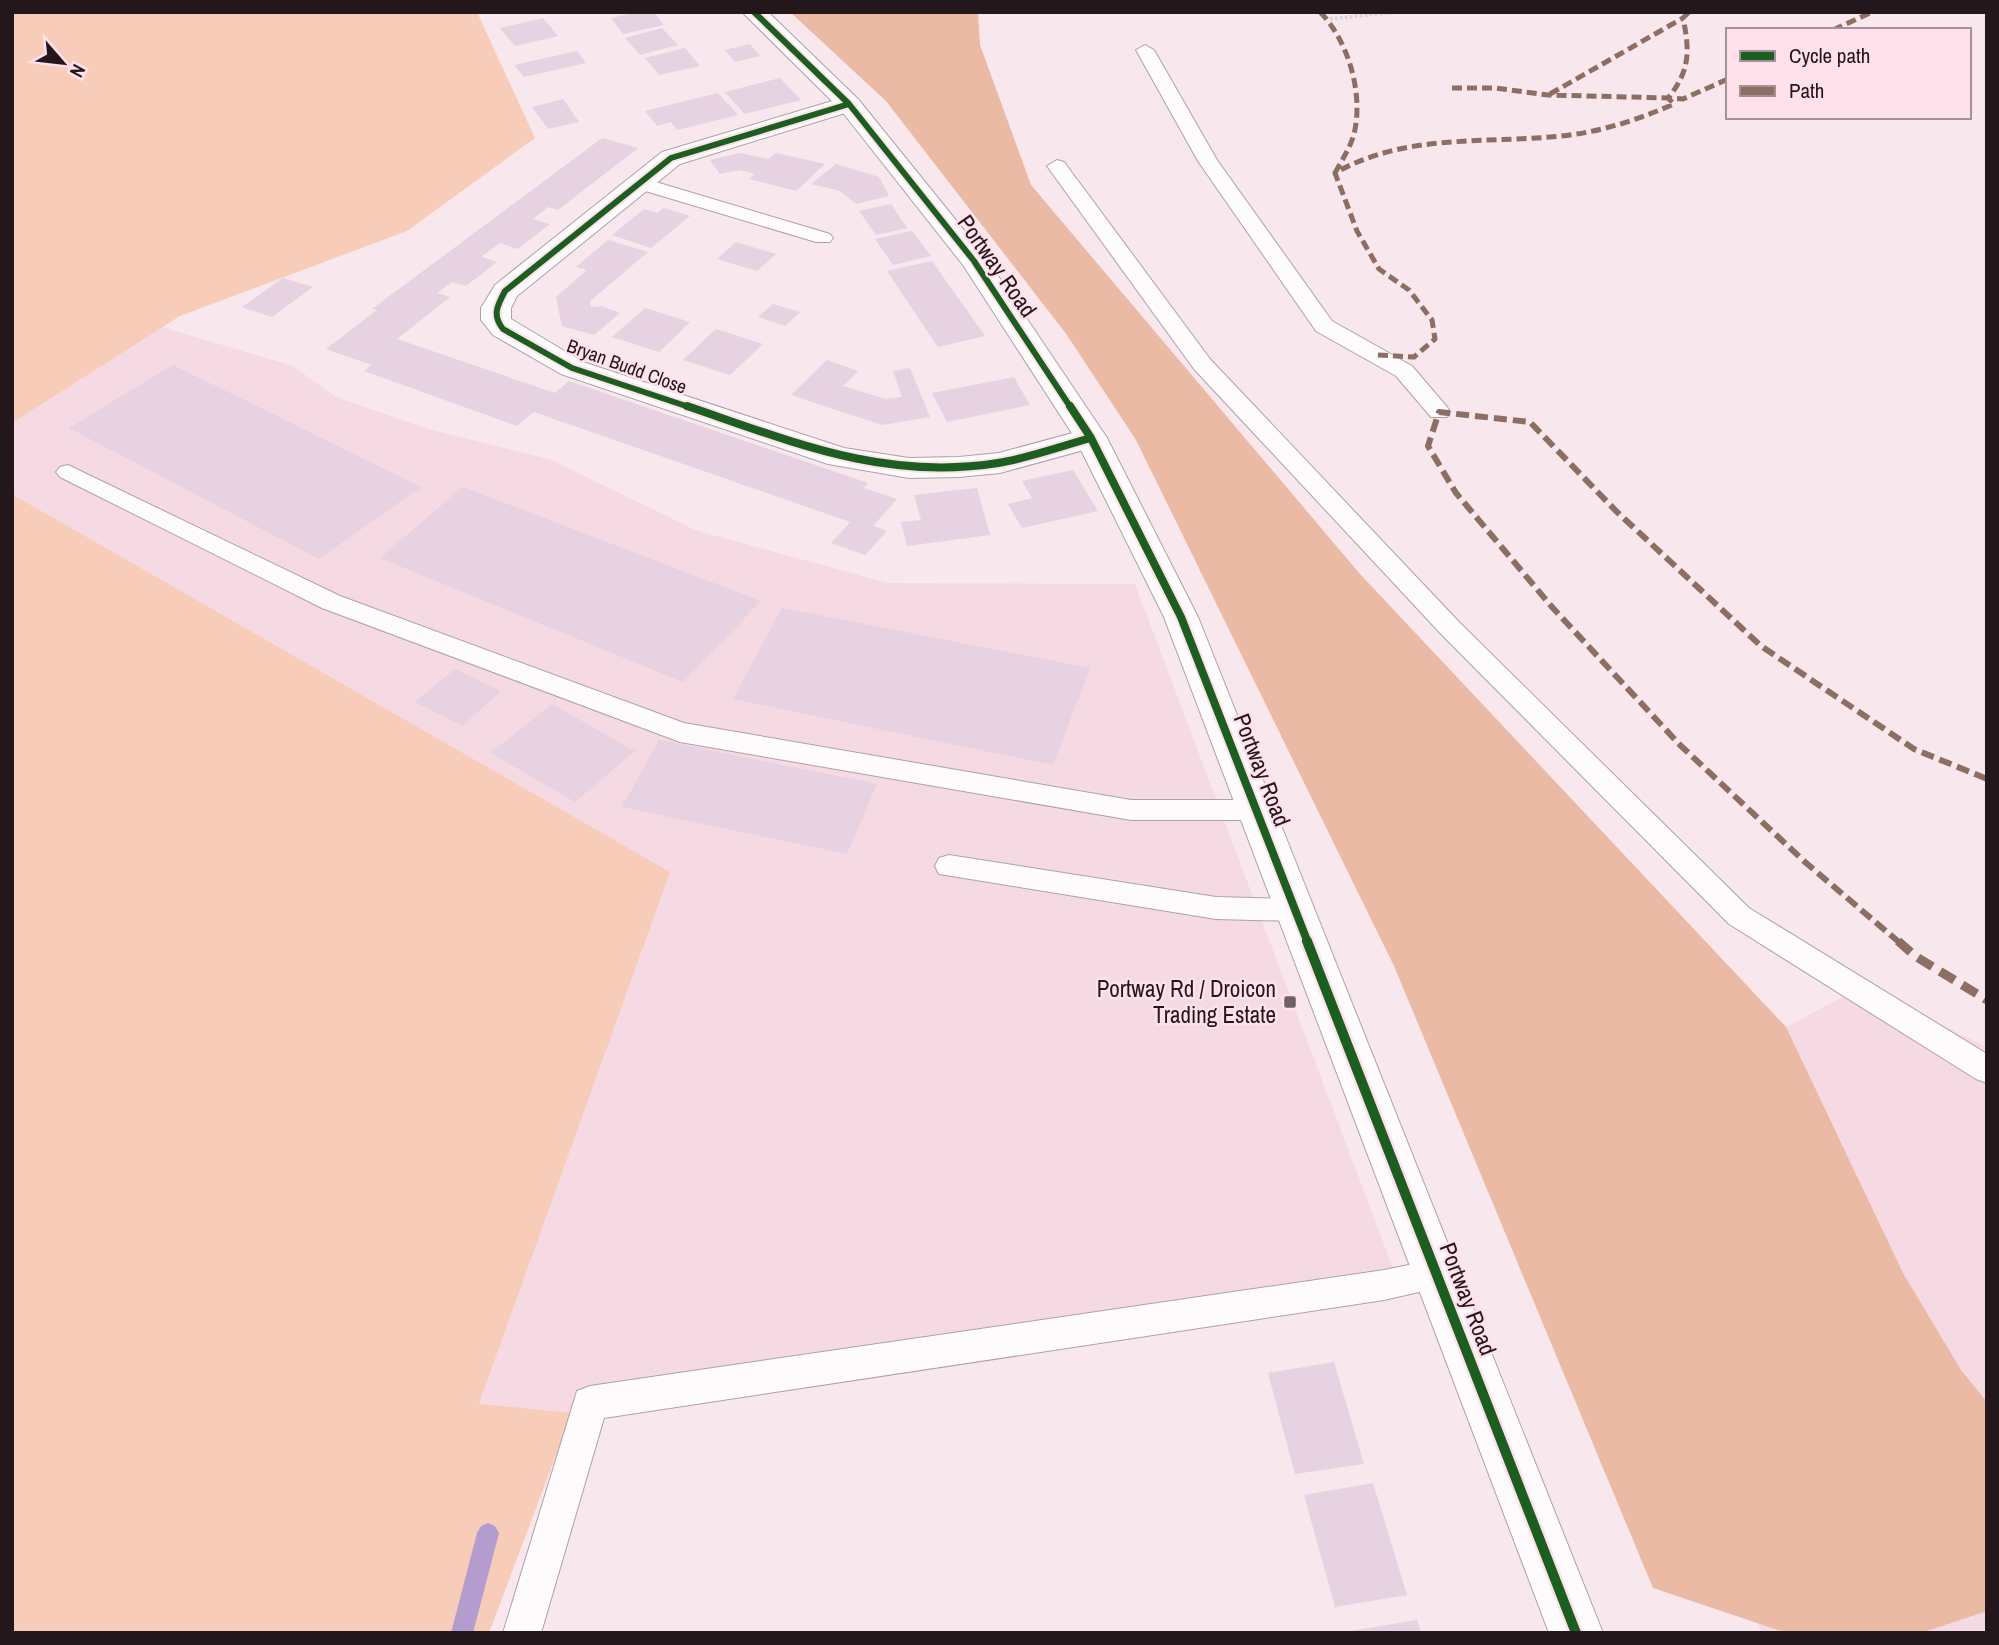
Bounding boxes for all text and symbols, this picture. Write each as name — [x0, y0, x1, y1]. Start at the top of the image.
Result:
north arrow — [28, 28, 98, 98]
legend — [1726, 28, 1971, 119]
text: Cycle path — [1789, 41, 1870, 70]
text: N — [64, 60, 92, 82]
text: Path — [1789, 76, 1824, 105]
street label: Portway Road — [951, 208, 1044, 323]
street label: Bryan Budd Close — [564, 332, 690, 400]
street label: Portway Road — [1227, 709, 1298, 831]
place label: Portway Rd / Droicon Trading Estate — [1097, 973, 1276, 1030]
marker: Portway Rd / Droicon Trading Estate — [1282, 994, 1298, 1010]
street label: Portway Road — [1433, 1238, 1504, 1360]

